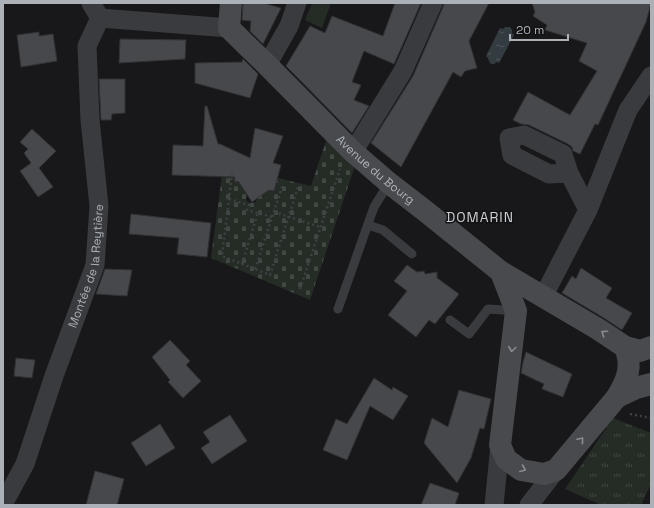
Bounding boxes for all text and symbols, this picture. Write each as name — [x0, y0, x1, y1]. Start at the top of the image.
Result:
scale bar — [510, 16, 568, 42]
text: 20 m — [516, 22, 544, 38]
street label: Avenue du Bourg — [333, 132, 418, 208]
street label: Montée de la Reytière — [64, 204, 107, 330]
district label: DOMARIN — [446, 208, 514, 226]
one-way arrow — [601, 330, 608, 338]
one-way arrow — [507, 346, 516, 353]
one-way arrow — [577, 437, 584, 445]
one-way arrow — [518, 464, 526, 472]

